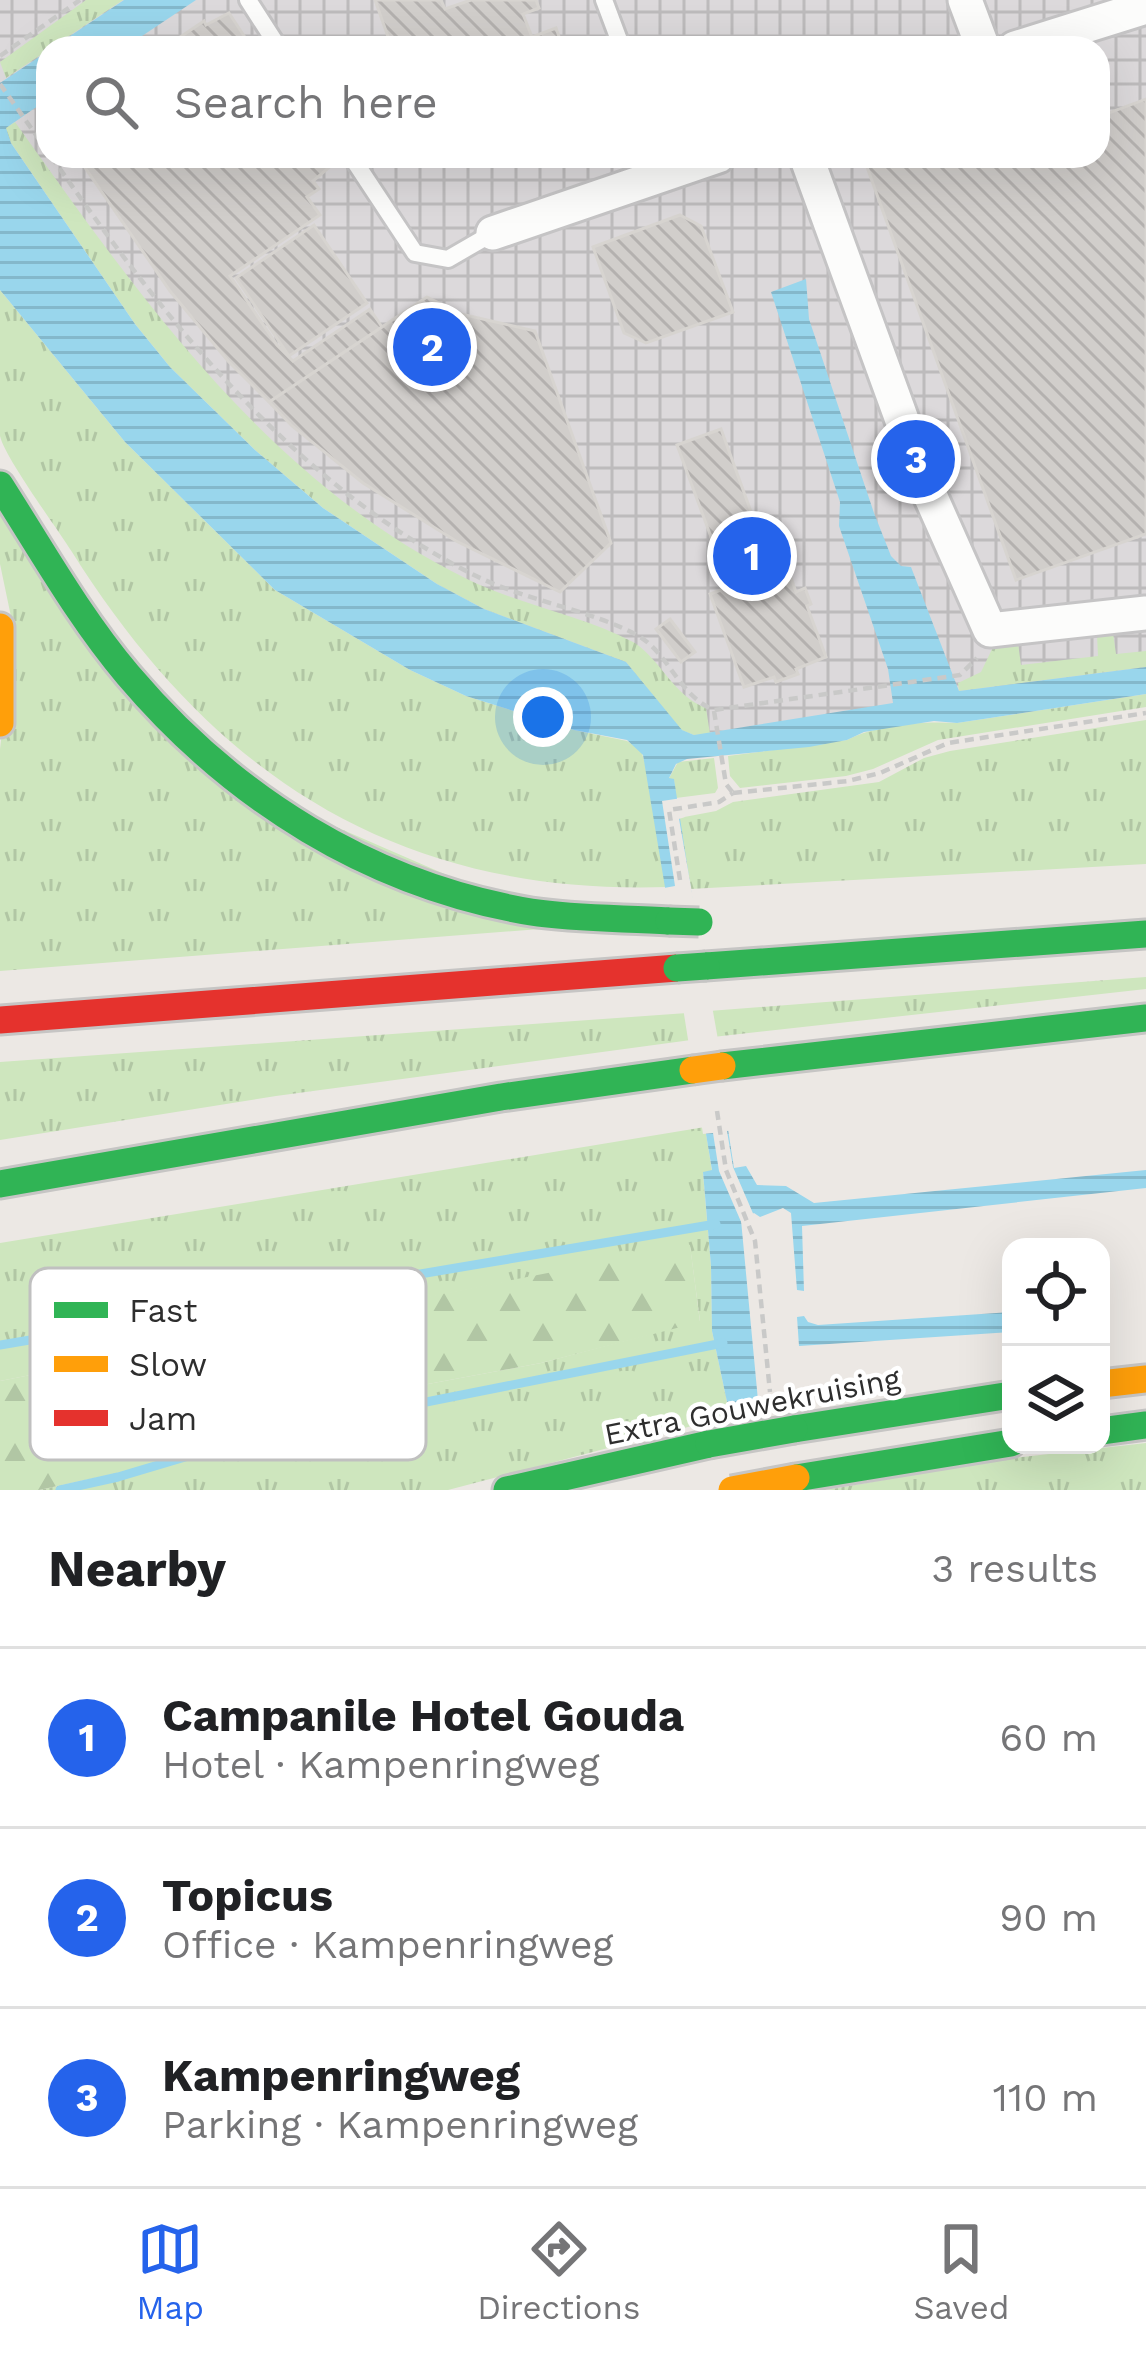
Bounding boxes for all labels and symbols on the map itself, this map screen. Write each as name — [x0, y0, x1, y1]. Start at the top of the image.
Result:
pin: 2 — [393, 302, 471, 392]
pin: 3 — [877, 414, 955, 504]
pin: 1 — [713, 511, 791, 601]
your location — [513, 687, 573, 747]
legend — [30, 1268, 426, 1460]
text: Fast — [129, 1291, 198, 1330]
text: Slow — [129, 1345, 207, 1384]
street label: Extra Gouwekruising — [601, 1360, 903, 1452]
text: Jam — [129, 1399, 197, 1438]

